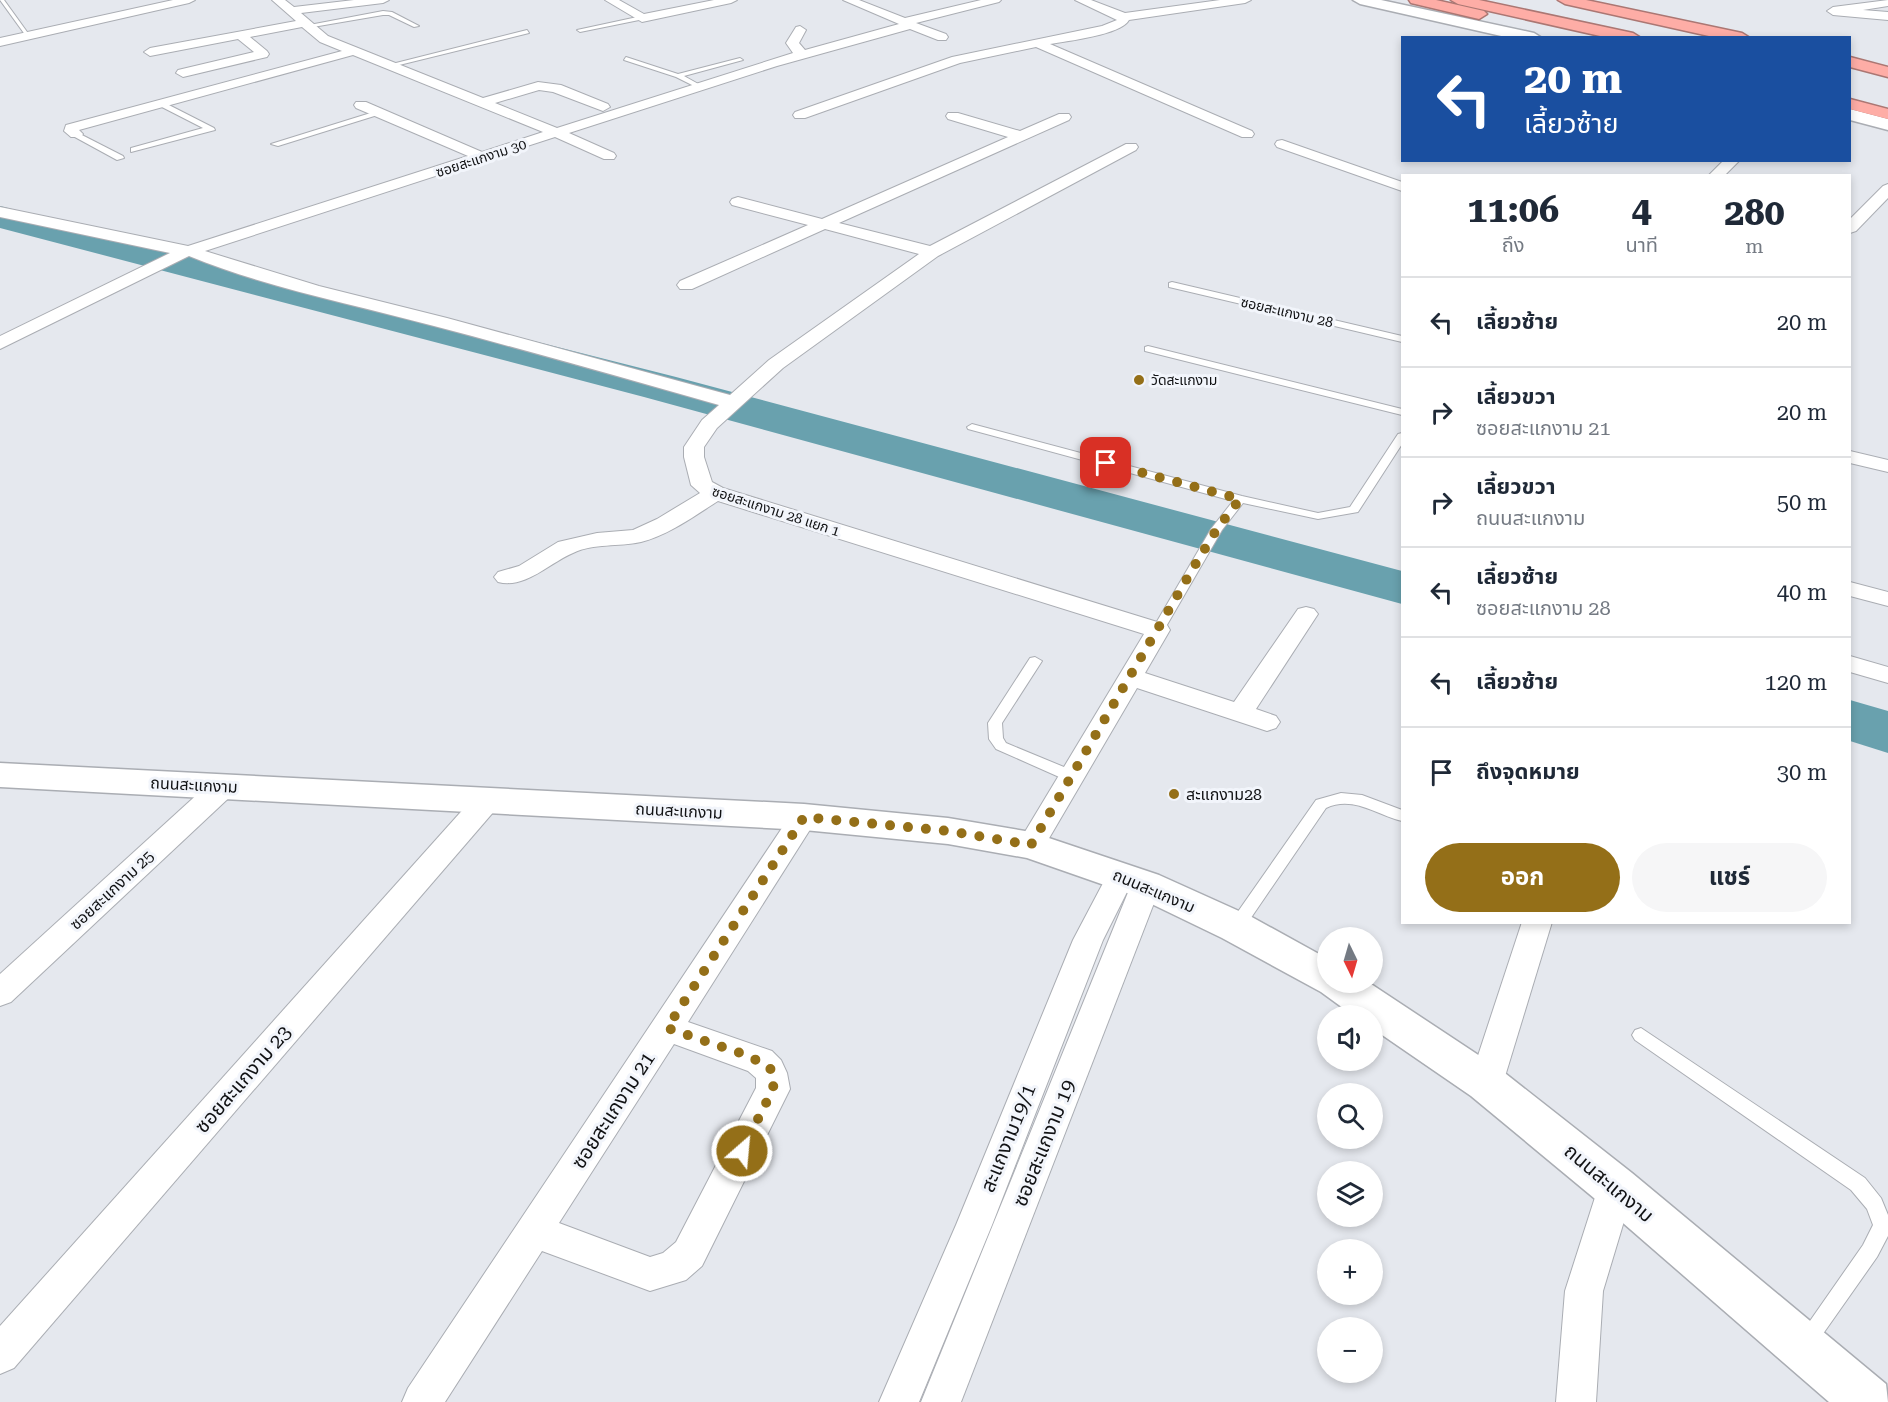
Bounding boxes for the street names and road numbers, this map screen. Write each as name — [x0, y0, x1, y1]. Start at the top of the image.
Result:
street label: ซอยสะแกงาม 30 — [434, 136, 528, 180]
street label: ซอยสะแกงาม 28 — [1239, 294, 1335, 330]
street label: ซอยสะแกงาม 28 แยก 1 — [710, 483, 842, 539]
street label: ถนนสะแกงาม — [150, 773, 238, 797]
street label: ถนนสะแกงาม — [635, 799, 723, 823]
street label: ซอยสะแกงาม 25 — [66, 846, 158, 934]
street label: ถนนสะแกงาม — [1110, 865, 1198, 917]
street label: ซอยสะแกงาม 23 — [190, 1020, 296, 1138]
street label: ซอยสะแกงาม 21 — [566, 1047, 660, 1173]
street label: ซอยสะแกงาม 19 — [1008, 1076, 1080, 1210]
street label: สะแกงาม19/1 — [975, 1080, 1041, 1196]
street label: ถนนสะแกงาม — [1559, 1139, 1659, 1227]

